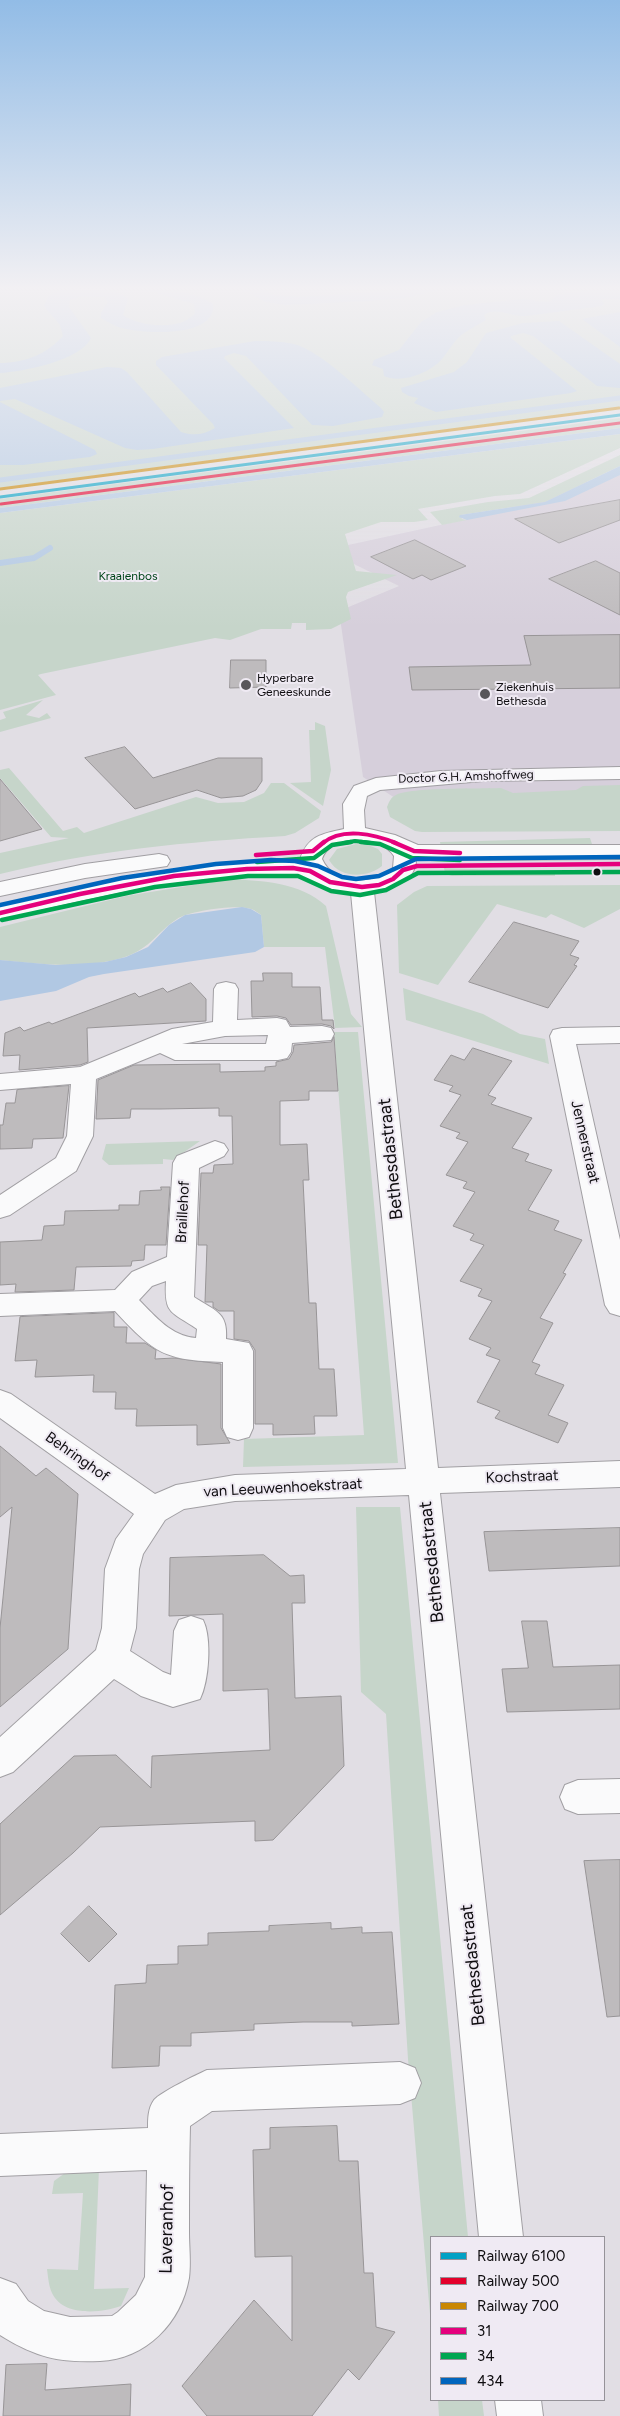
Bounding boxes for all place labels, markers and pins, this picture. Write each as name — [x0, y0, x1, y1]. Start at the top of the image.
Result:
place label: Hyperbare Geneeskunde — [257, 671, 331, 699]
marker: Hyperbare Geneeskunde — [239, 678, 253, 692]
place label: Ziekenhuis Bethesda — [496, 680, 554, 708]
marker: Ziekenhuis Bethesda — [478, 687, 492, 701]
unlabelled marker — [592, 867, 602, 877]

